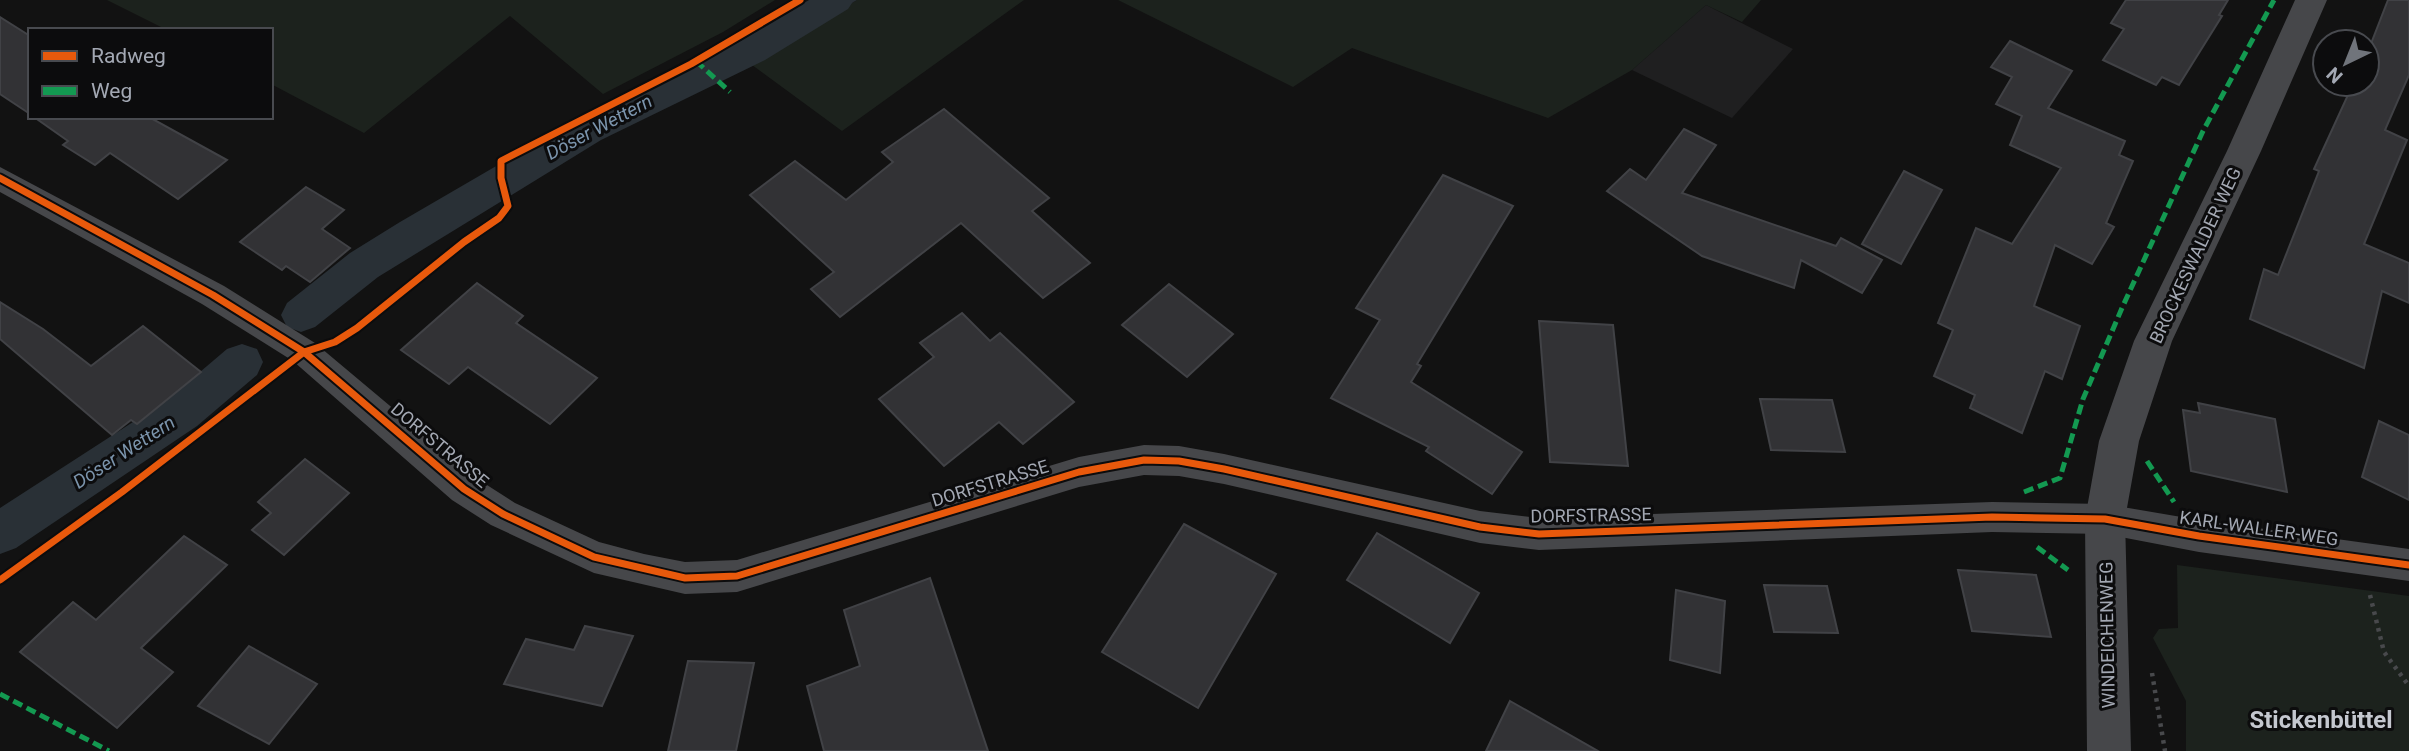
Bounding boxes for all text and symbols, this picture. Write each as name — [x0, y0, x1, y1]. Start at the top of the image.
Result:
legend — [28, 28, 273, 119]
north arrow — [2311, 28, 2381, 98]
text: Radweg — [91, 44, 166, 68]
text: N — [2322, 62, 2347, 88]
text: Weg — [91, 79, 132, 103]
water label: Döser Wettern — [542, 89, 656, 165]
street label: BROCKESWALDER WEG — [2145, 164, 2245, 346]
street label: DORFSTRASSE — [387, 398, 493, 492]
water label: Döser Wettern — [69, 411, 179, 493]
street label: DORFSTRASSE — [929, 455, 1051, 511]
street label: DORFSTRASSE — [1530, 503, 1652, 527]
street label: KARL-WALLER-WEG — [2178, 506, 2340, 550]
street label: WINDEICHENWEG — [2095, 561, 2119, 709]
district label: Stickenbüttel — [2249, 706, 2393, 734]

